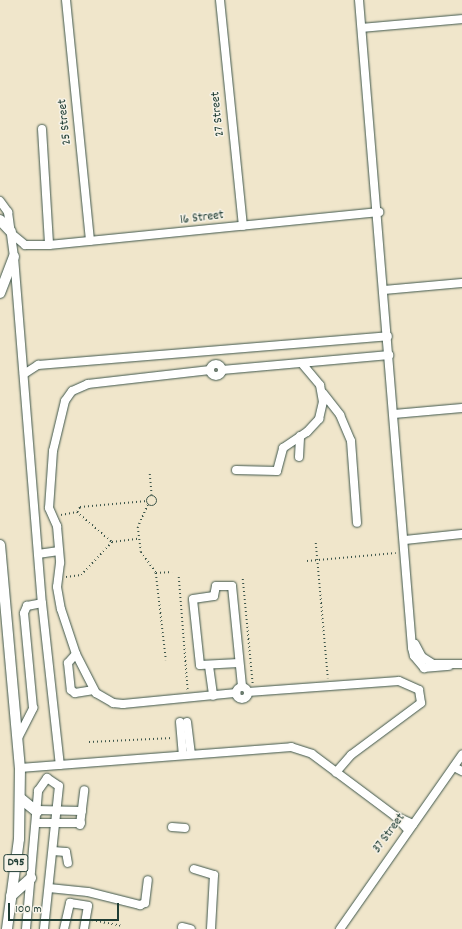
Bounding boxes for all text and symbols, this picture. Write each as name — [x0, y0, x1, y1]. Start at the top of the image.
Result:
street label: 27 Street — [209, 91, 229, 137]
street label: 25 Street — [56, 98, 76, 146]
street label: 16 Street — [179, 209, 225, 229]
street label: 37 Street — [370, 811, 410, 857]
road number: D95 — [3, 853, 29, 873]
scale bar — [10, 895, 121, 921]
text: 100 m — [15, 901, 42, 918]

